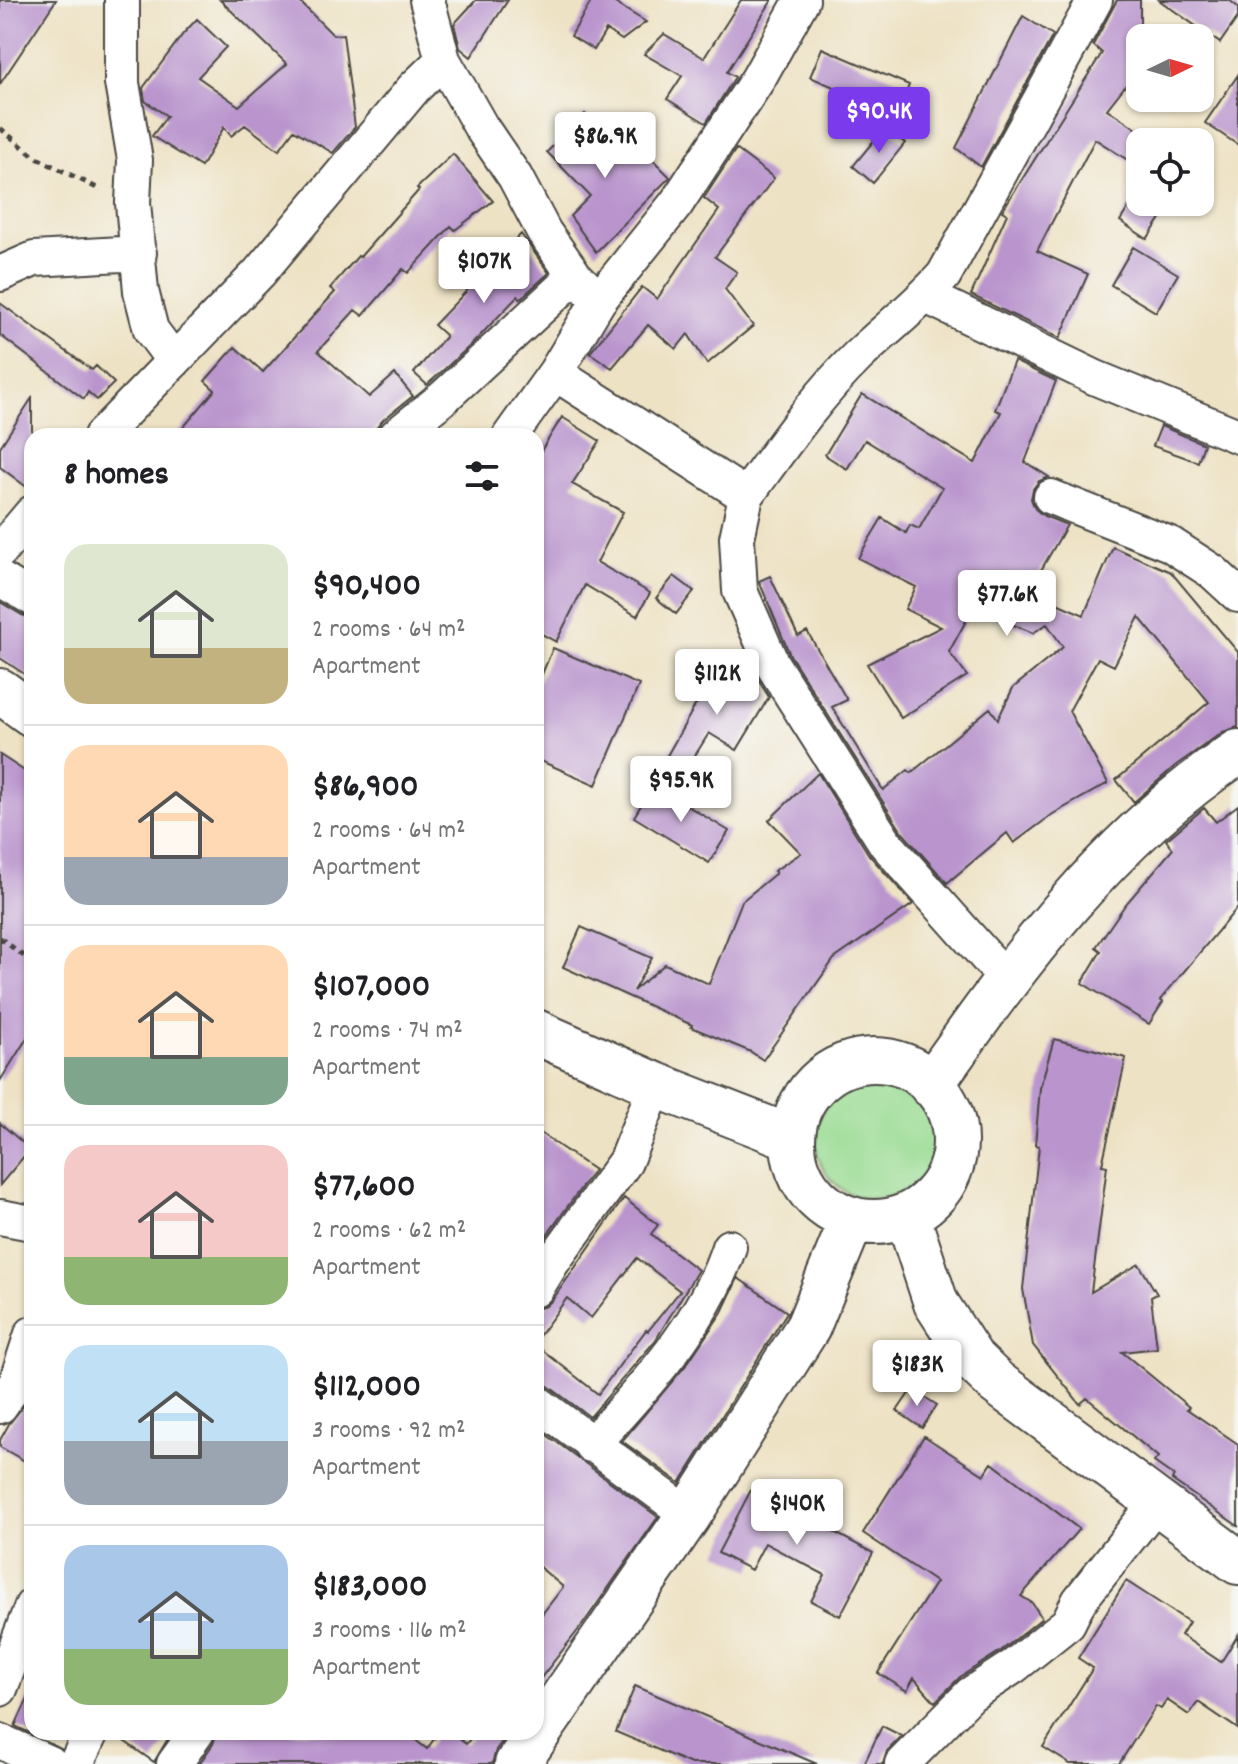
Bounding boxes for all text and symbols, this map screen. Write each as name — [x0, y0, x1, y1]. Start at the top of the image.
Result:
north arrow — [1126, 24, 1214, 112]
map controls — [1126, 24, 1214, 216]
pin: $90.4K — [814, 87, 944, 155]
text: $90.4K — [846, 94, 912, 131]
pin: $86.9K — [540, 112, 670, 180]
text: $86.9K — [573, 119, 637, 156]
button: locate — [1126, 128, 1214, 216]
pin: $107K — [428, 237, 540, 305]
text: $107K — [456, 244, 512, 281]
text: 8 homes — [64, 452, 169, 501]
icon: filters — [460, 454, 504, 498]
text: $90,400 — [312, 563, 421, 612]
pin: $77.6K — [942, 570, 1072, 638]
icon: home — [128, 576, 224, 672]
text: $77.6K — [976, 577, 1038, 614]
text: 2 rooms · 64 m² — [312, 612, 466, 649]
text: Apartment — [312, 649, 421, 686]
pin: $112K — [661, 649, 773, 717]
text: $112K — [693, 656, 741, 693]
pin: $95.9K — [616, 756, 746, 824]
text: $95.9K — [648, 763, 714, 800]
text: $86,900 — [312, 764, 419, 813]
icon: home — [128, 777, 224, 873]
text: 2 rooms · 64 m² — [312, 813, 466, 850]
text: Apartment — [312, 850, 421, 887]
text: $107,000 — [312, 964, 430, 1013]
icon: home — [128, 977, 224, 1073]
text: 2 rooms · 74 m² — [312, 1013, 463, 1050]
text: Apartment — [312, 1050, 421, 1087]
text: $77,600 — [312, 1164, 415, 1213]
icon: home — [128, 1177, 224, 1273]
text: 2 rooms · 62 m² — [312, 1213, 466, 1250]
text: Apartment — [312, 1250, 421, 1287]
pin: $183K — [861, 1340, 973, 1408]
text: $183K — [891, 1347, 943, 1384]
text: $112,000 — [312, 1364, 421, 1413]
icon: home — [128, 1377, 224, 1473]
text: 3 rooms · 92 m² — [312, 1413, 466, 1450]
text: Apartment — [312, 1450, 421, 1487]
pin: $140K — [741, 1479, 853, 1547]
text: $140K — [769, 1486, 825, 1523]
text: $183,000 — [312, 1564, 427, 1613]
icon: home — [128, 1577, 224, 1673]
text: 3 rooms · 116 m² — [312, 1613, 466, 1650]
text: Apartment — [312, 1650, 421, 1687]

